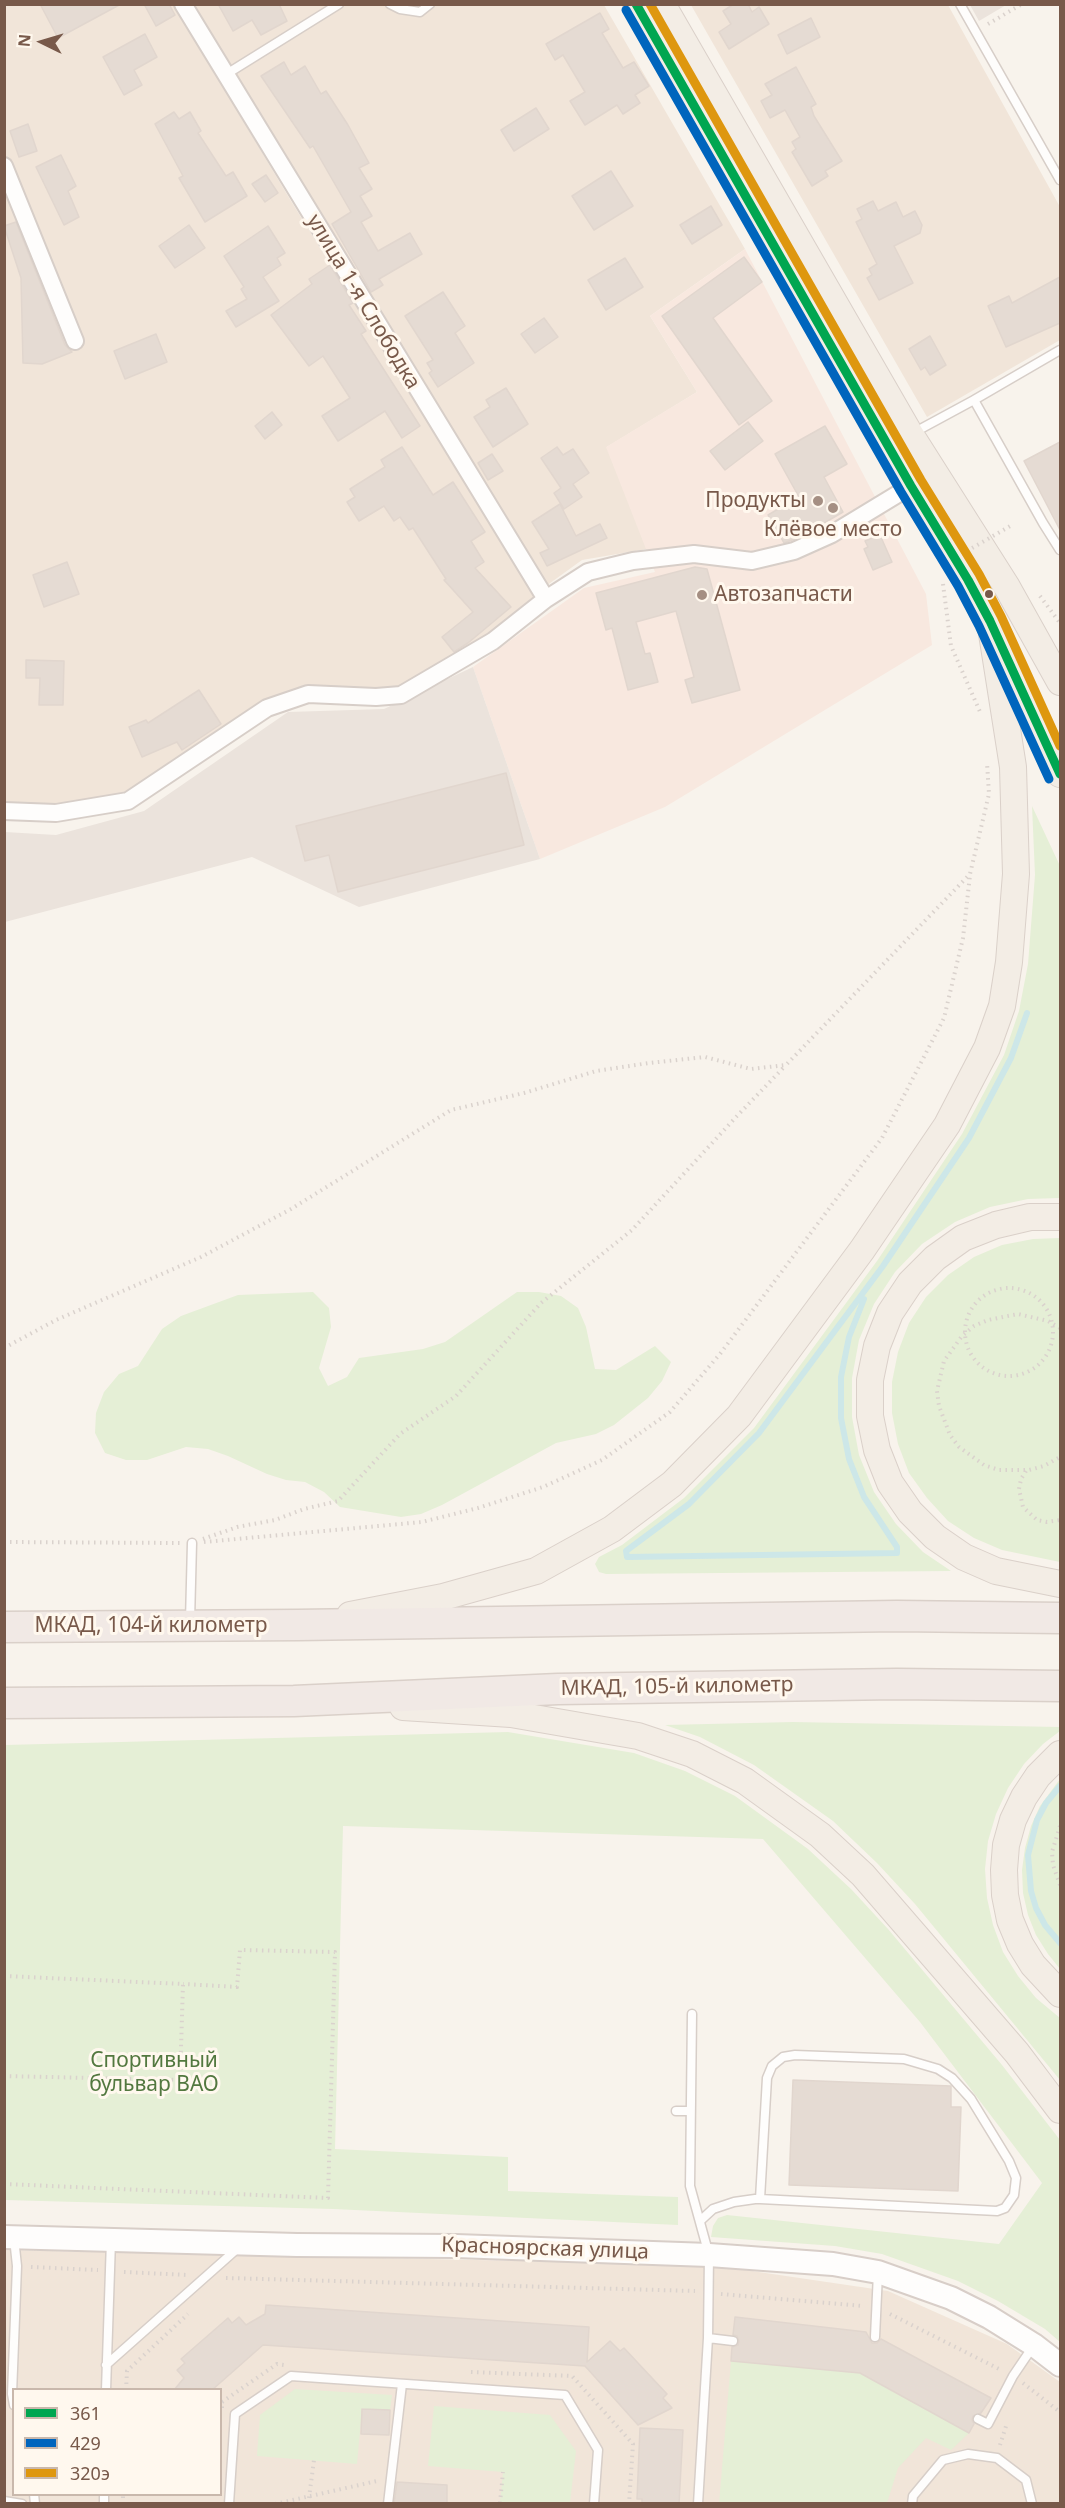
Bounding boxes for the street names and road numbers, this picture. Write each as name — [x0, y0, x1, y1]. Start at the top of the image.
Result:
street label: улица 1-я Слободка — [301, 210, 425, 394]
street label: МКАД, 104-й километр — [35, 1613, 267, 1639]
street label: МКАД, 105-й километр — [560, 1672, 794, 1702]
street label: Красноярская улица — [441, 2233, 649, 2265]

